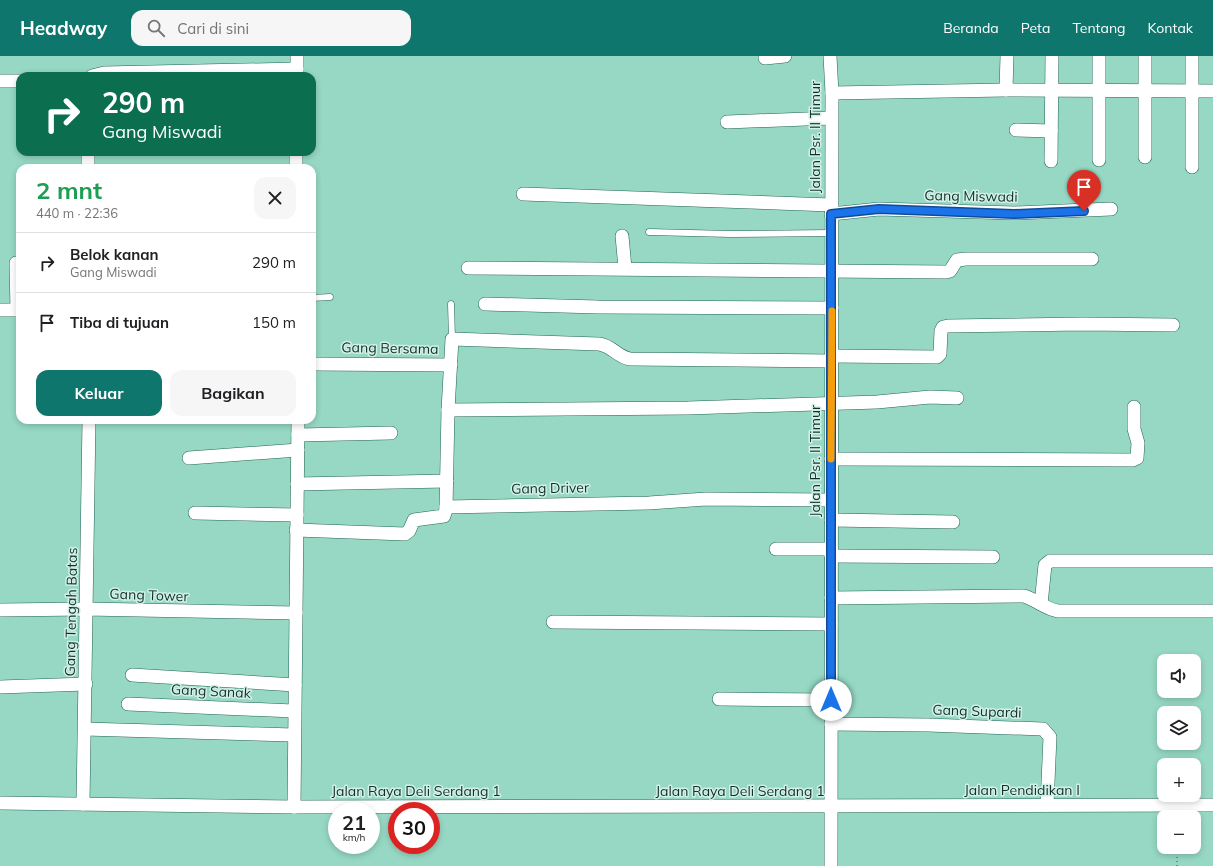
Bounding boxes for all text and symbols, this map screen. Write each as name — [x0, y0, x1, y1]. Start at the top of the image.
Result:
search box — [131, 10, 411, 46]
text: Headway — [20, 16, 107, 40]
icon: search — [145, 17, 167, 39]
text: Cari di sini — [177, 19, 249, 38]
text: Beranda — [943, 19, 999, 37]
text: Peta — [1021, 19, 1050, 37]
text: Tentang — [1072, 19, 1126, 37]
text: Kontak — [1148, 19, 1193, 37]
street label: Jalan Psr. II Timur — [806, 80, 824, 193]
text: 290 m — [102, 85, 185, 120]
icon: right — [36, 88, 88, 140]
text: Gang Miswadi — [102, 120, 222, 143]
pin — [1067, 170, 1101, 211]
text: 2 mnt — [36, 175, 102, 205]
icon: arrive — [1073, 176, 1095, 198]
button: close — [254, 177, 296, 219]
street label: Gang Miswadi — [924, 186, 1018, 206]
text: 440 m · 22:36 — [36, 205, 118, 221]
text: Belok kanan — [70, 245, 159, 264]
icon: right — [36, 252, 58, 274]
text: 290 m — [252, 253, 296, 272]
text: Gang Miswadi — [70, 264, 157, 280]
icon: arrive — [36, 312, 58, 334]
text: Tiba di tujuan — [70, 313, 169, 332]
text: 150 m — [252, 313, 296, 332]
street label: Gang Bersama — [341, 338, 439, 358]
button: Keluar — [36, 370, 162, 416]
button: Bagikan — [170, 370, 296, 416]
street label: Jalan Psr. II Timur — [806, 404, 824, 517]
street label: Gang Driver — [511, 478, 590, 498]
street label: Gang Tengah Batas — [61, 547, 81, 677]
street label: Gang Tower — [109, 585, 190, 605]
map controls — [1157, 654, 1201, 854]
button: sound — [1157, 654, 1201, 698]
position arrow — [810, 679, 852, 721]
street label: Gang Sanak — [171, 680, 252, 702]
street label: Gang Supardi — [932, 700, 1022, 722]
button: layers — [1157, 706, 1201, 750]
button: + — [1157, 758, 1201, 802]
street label: Jalan Pendidikan I — [964, 781, 1080, 799]
street label: Jalan Raya Deli Serdang 1 — [331, 782, 501, 800]
street label: Jalan Raya Deli Serdang 1 — [655, 782, 825, 800]
speed limit sign: 30 — [388, 802, 440, 854]
text: 21 — [342, 810, 366, 835]
button: − — [1157, 810, 1201, 854]
text: km/h — [343, 831, 365, 844]

